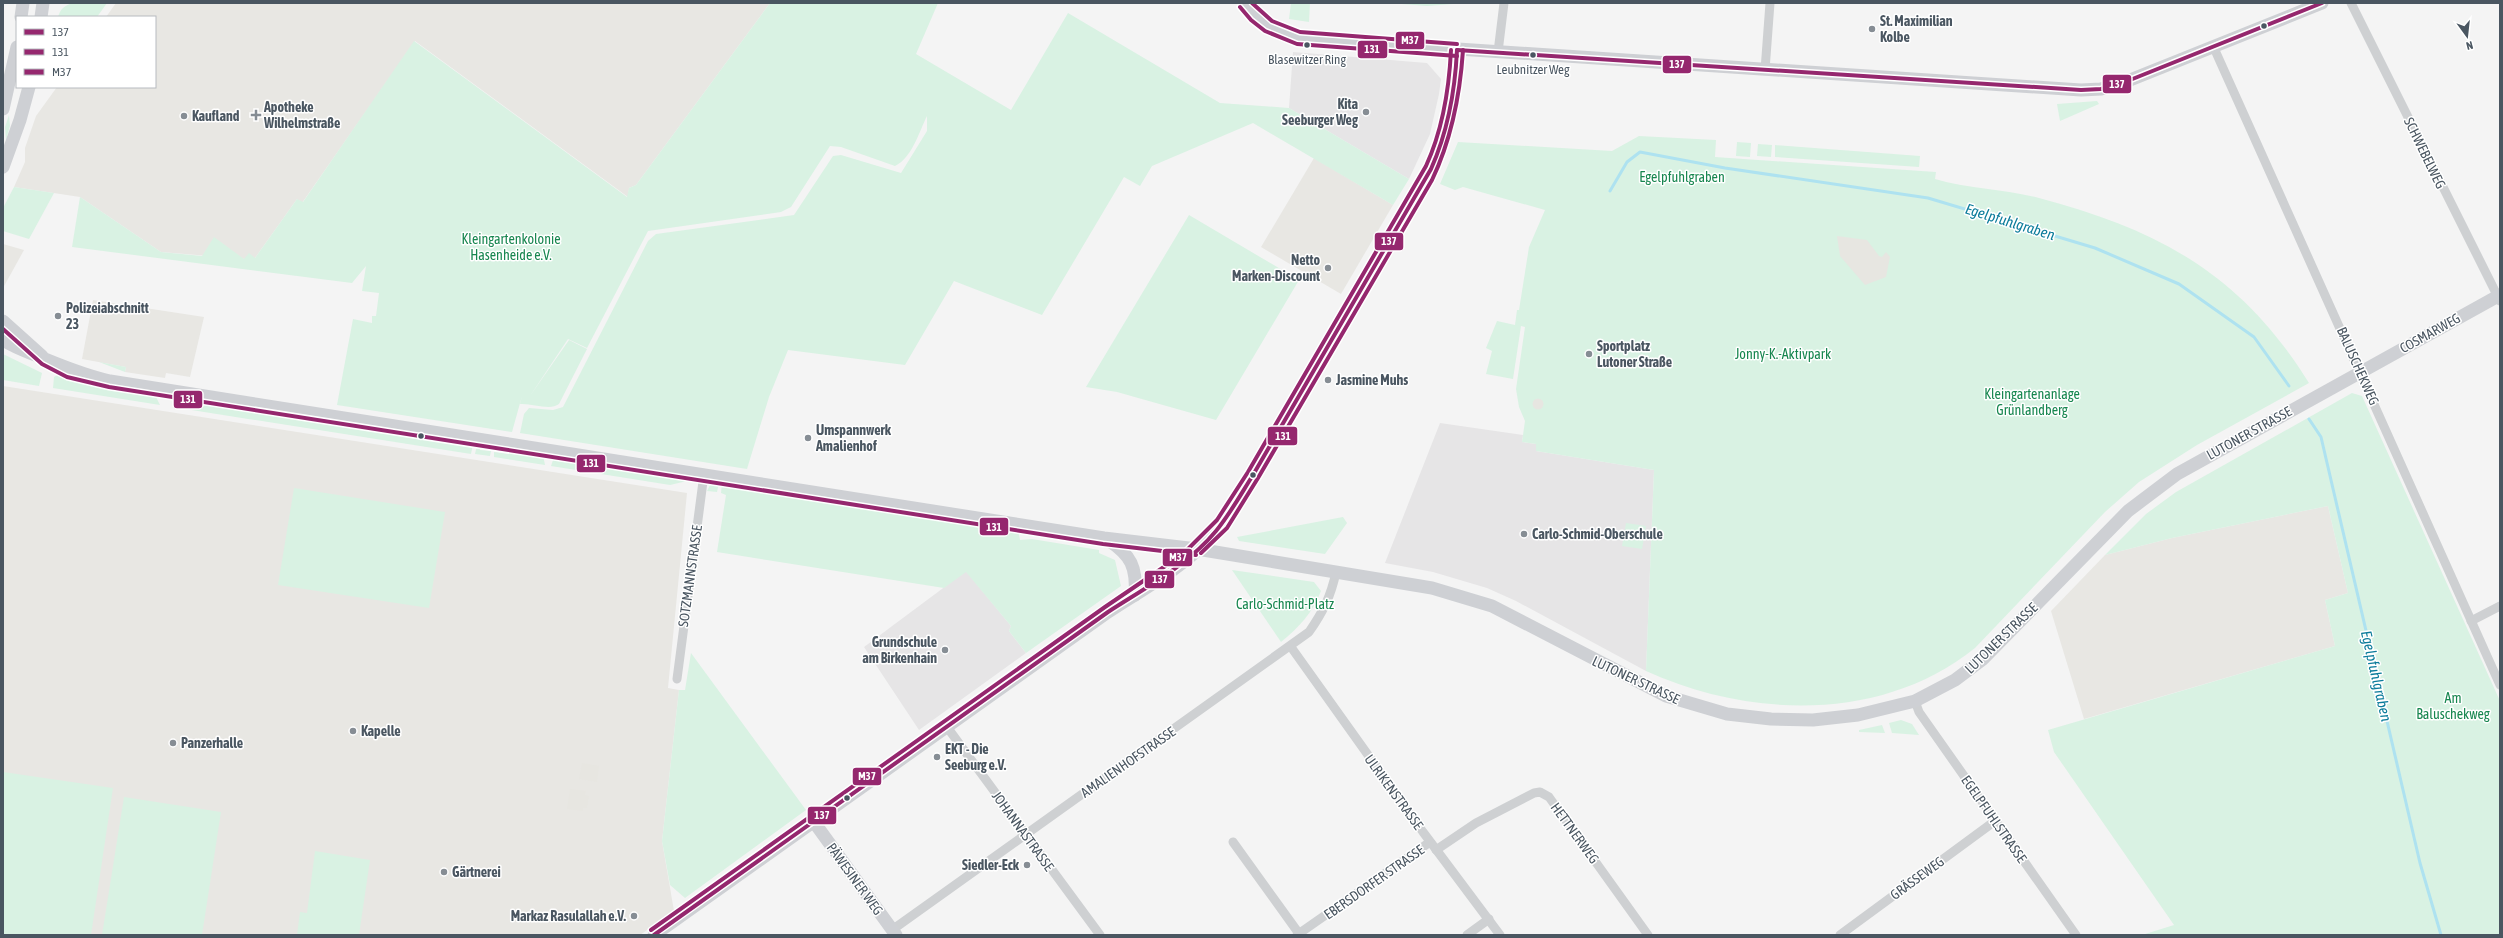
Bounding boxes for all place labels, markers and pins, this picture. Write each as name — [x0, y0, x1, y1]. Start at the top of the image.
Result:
place label: St. Maximilian Kolbe — [1880, 13, 1953, 45]
unlabelled marker — [2259, 21, 2269, 31]
marker: St. Maximilian Kolbe — [1867, 24, 1877, 34]
marker: Blasewitzer Ring — [1302, 40, 1312, 50]
marker: Leubnitzer Weg — [1528, 50, 1538, 60]
place label: Blasewitzer Ring — [1268, 52, 1346, 67]
place label: Leubnitzer Weg — [1496, 62, 1570, 77]
place label: Kita Seeburger Weg — [1282, 96, 1359, 128]
place label: Apotheke Wilhelmstraße — [263, 99, 340, 131]
marker: Kita Seeburger Weg — [1361, 107, 1371, 117]
place label: Kaufland — [192, 108, 240, 124]
marker: Apotheke Wilhelmstraße — [251, 110, 261, 120]
marker: Kaufland — [179, 111, 189, 121]
place label: Netto Marken-Discount — [1232, 252, 1320, 284]
marker: Netto Marken-Discount — [1323, 263, 1333, 273]
place label: Polizeiabschnitt 23 — [66, 300, 149, 332]
marker: Polizeiabschnitt 23 — [53, 311, 63, 321]
place label: Sportplatz Lutoner Straße — [1597, 338, 1672, 370]
marker: Sportplatz Lutoner Straße — [1584, 349, 1594, 359]
place label: Jasmine Muhs — [1335, 372, 1408, 388]
marker: Jasmine Muhs — [1323, 375, 1333, 385]
place label: Umspannwerk Amalienhof — [815, 422, 892, 454]
unlabelled marker — [416, 431, 426, 441]
marker: Umspannwerk Amalienhof — [803, 433, 813, 443]
unlabelled marker — [1248, 470, 1258, 480]
place label: Carlo-Schmid-Oberschule — [1532, 526, 1663, 542]
marker: Carlo-Schmid-Oberschule — [1519, 529, 1529, 539]
place label: Grundschule am Birkenhain — [862, 634, 937, 666]
marker: Grundschule am Birkenhain — [940, 645, 950, 655]
place label: Kapelle — [361, 723, 401, 739]
marker: Kapelle — [348, 726, 358, 736]
place label: Panzerhalle — [181, 735, 243, 751]
marker: Panzerhalle — [168, 738, 178, 748]
place label: EKT - Die Seeburg e.V. — [945, 741, 1007, 773]
marker: EKT - Die Seeburg e.V. — [932, 752, 942, 762]
unlabelled marker — [842, 793, 852, 803]
place label: Siedler-Eck — [962, 857, 1020, 873]
marker: Siedler-Eck — [1022, 860, 1032, 870]
place label: Gärtnerei — [452, 864, 501, 880]
marker: Gärtnerei — [439, 867, 449, 877]
place label: Markaz Rasulallah e.V. — [511, 908, 626, 924]
marker: Markaz Rasulallah e.V. — [629, 911, 639, 921]

